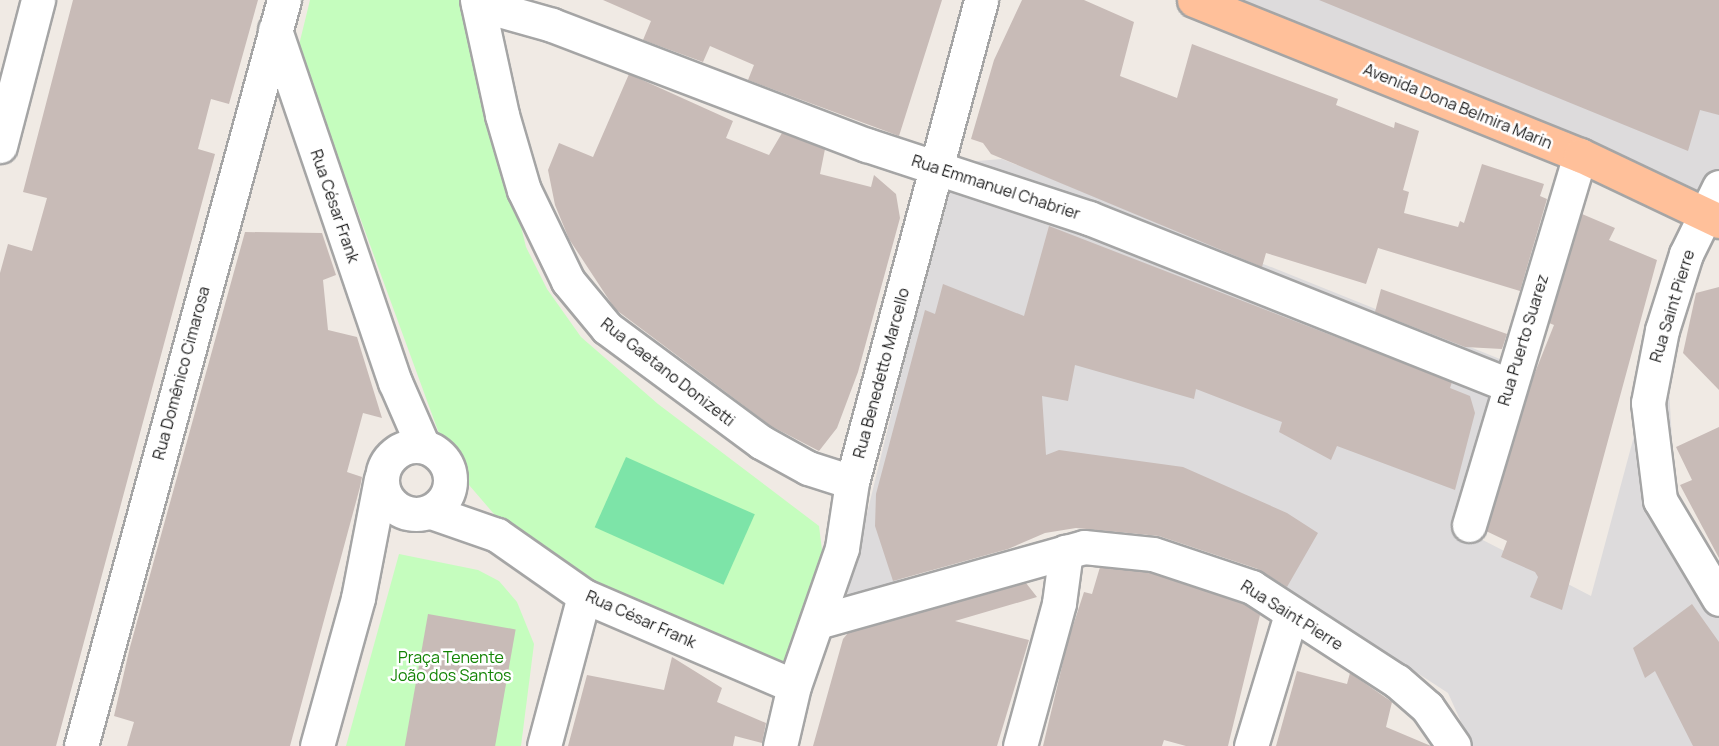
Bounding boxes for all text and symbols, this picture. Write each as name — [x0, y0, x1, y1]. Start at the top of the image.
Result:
street label: Avenida Dona Belmira Marin — [1361, 59, 1555, 153]
street label: Rua César Frank — [307, 147, 363, 265]
street label: Rua Emmanuel Chabrier — [909, 151, 1083, 223]
street label: Rua Saint Pierre — [1646, 247, 1698, 365]
street label: Rua Puerto Suarez — [1494, 272, 1552, 408]
street label: Rua Domênico Cimarosa — [149, 284, 213, 462]
street label: Rua Benedetto Marcello — [849, 286, 913, 460]
street label: Rua Gaetano Donizetti — [597, 314, 739, 430]
street label: Rua Saint Pierre — [1237, 576, 1347, 654]
street label: Rua César Frank — [583, 586, 699, 652]
park label: Praça Tenente João dos Santos — [390, 647, 512, 685]

